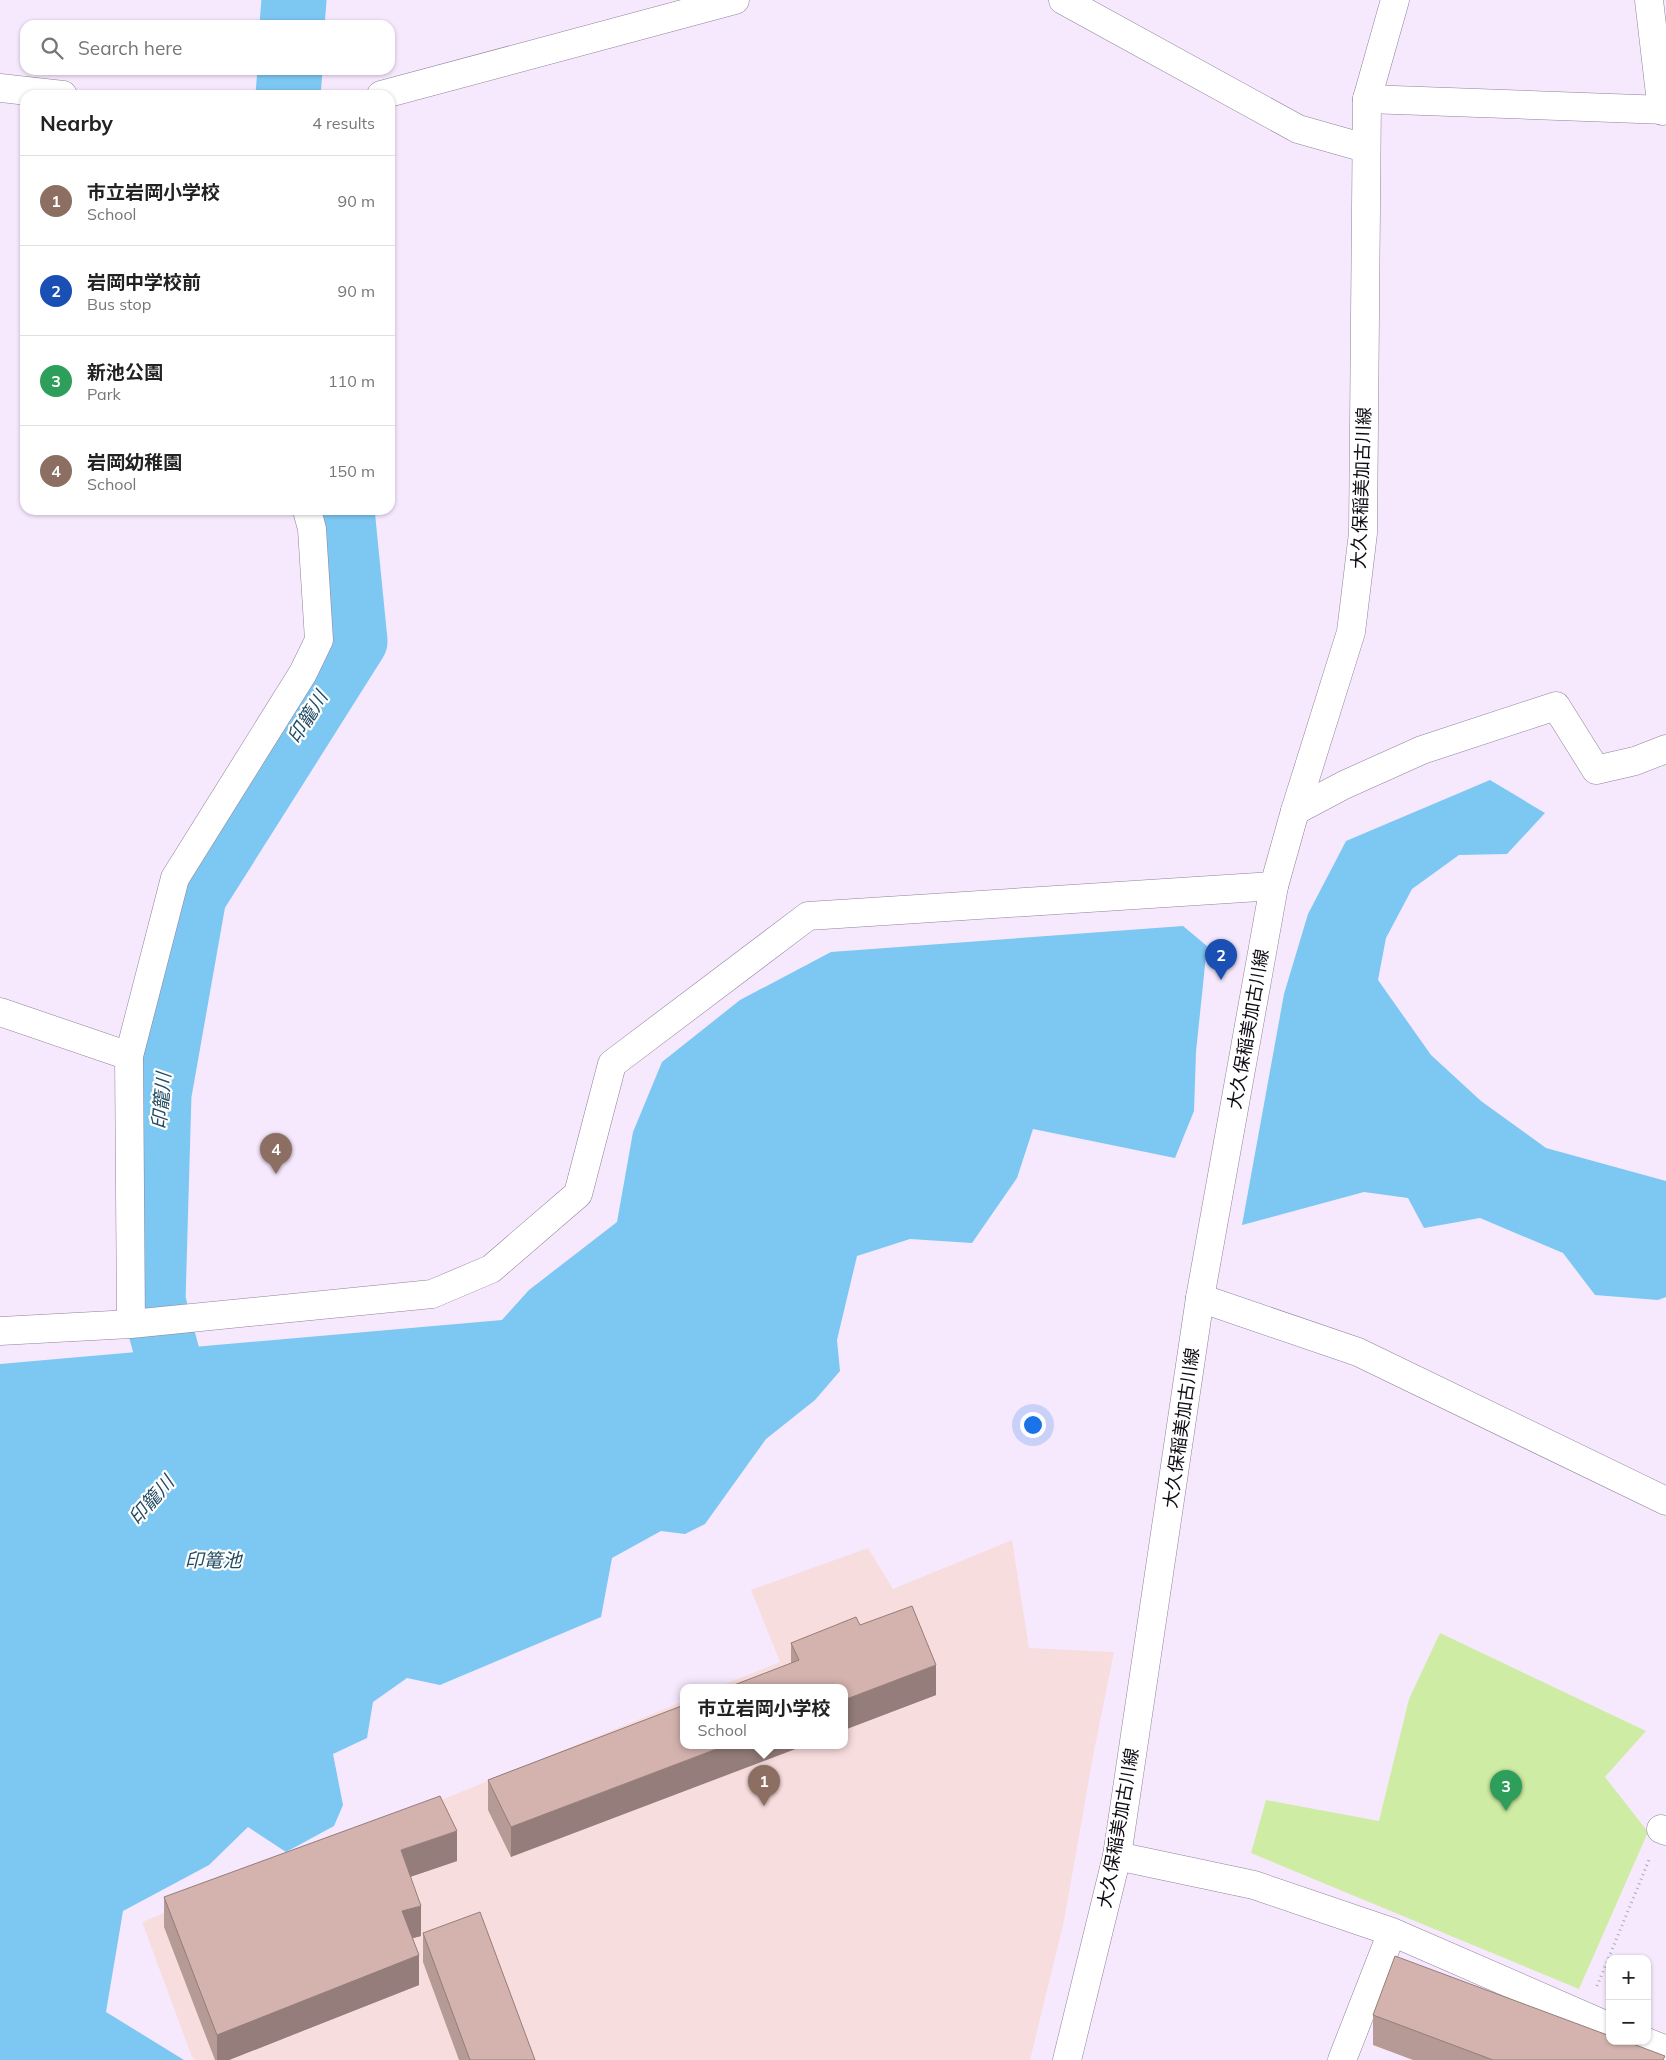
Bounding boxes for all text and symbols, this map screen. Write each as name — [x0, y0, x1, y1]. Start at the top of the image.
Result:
search box — [20, 20, 395, 75]
icon: search — [38, 34, 66, 62]
text: Search here — [78, 36, 182, 60]
text: Nearby — [40, 110, 113, 136]
text: 4 results — [312, 113, 375, 133]
text: 市立岩岡小学校 — [87, 180, 220, 204]
text: 1 — [51, 191, 61, 211]
text: 90 m — [338, 191, 375, 211]
text: School — [87, 204, 136, 224]
text: 岩岡中学校前 — [87, 270, 201, 294]
text: 2 — [51, 281, 61, 301]
text: 90 m — [338, 281, 375, 301]
text: Bus stop — [87, 294, 151, 314]
text: 新池公園 — [87, 360, 163, 384]
text: 3 — [51, 371, 61, 391]
text: 110 m — [328, 371, 375, 391]
text: Park — [87, 384, 121, 404]
street label: 大久保稲美加古川線 — [1347, 407, 1375, 569]
text: 岩岡幼稚園 — [87, 450, 182, 474]
text: 4 — [51, 461, 61, 481]
text: 150 m — [328, 461, 375, 481]
text: School — [87, 474, 136, 494]
water label: 印籠川 — [282, 685, 333, 748]
pin: 2 — [1205, 939, 1237, 980]
street label: 大久保稲美加古川線 — [1223, 947, 1273, 1111]
water label: 印籠川 — [147, 1070, 176, 1130]
pin: 4 — [260, 1133, 292, 1174]
street label: 大久保稲美加古川線 — [1158, 1346, 1204, 1510]
your location — [1020, 1412, 1046, 1438]
water label: 印籠川 — [123, 1469, 180, 1529]
water label: 印篭池 — [184, 1548, 243, 1572]
popup — [680, 1684, 848, 1749]
text: 市立岩岡小学校 — [697, 1696, 831, 1720]
text: School — [697, 1720, 747, 1740]
street label: 大久保稲美加古川線 — [1093, 1746, 1143, 1910]
pin: 1 — [748, 1765, 780, 1806]
pin: 3 — [1490, 1770, 1522, 1811]
map controls — [1606, 1955, 1651, 2045]
button: + — [1606, 1955, 1651, 2000]
button: − — [1606, 2000, 1651, 2045]

